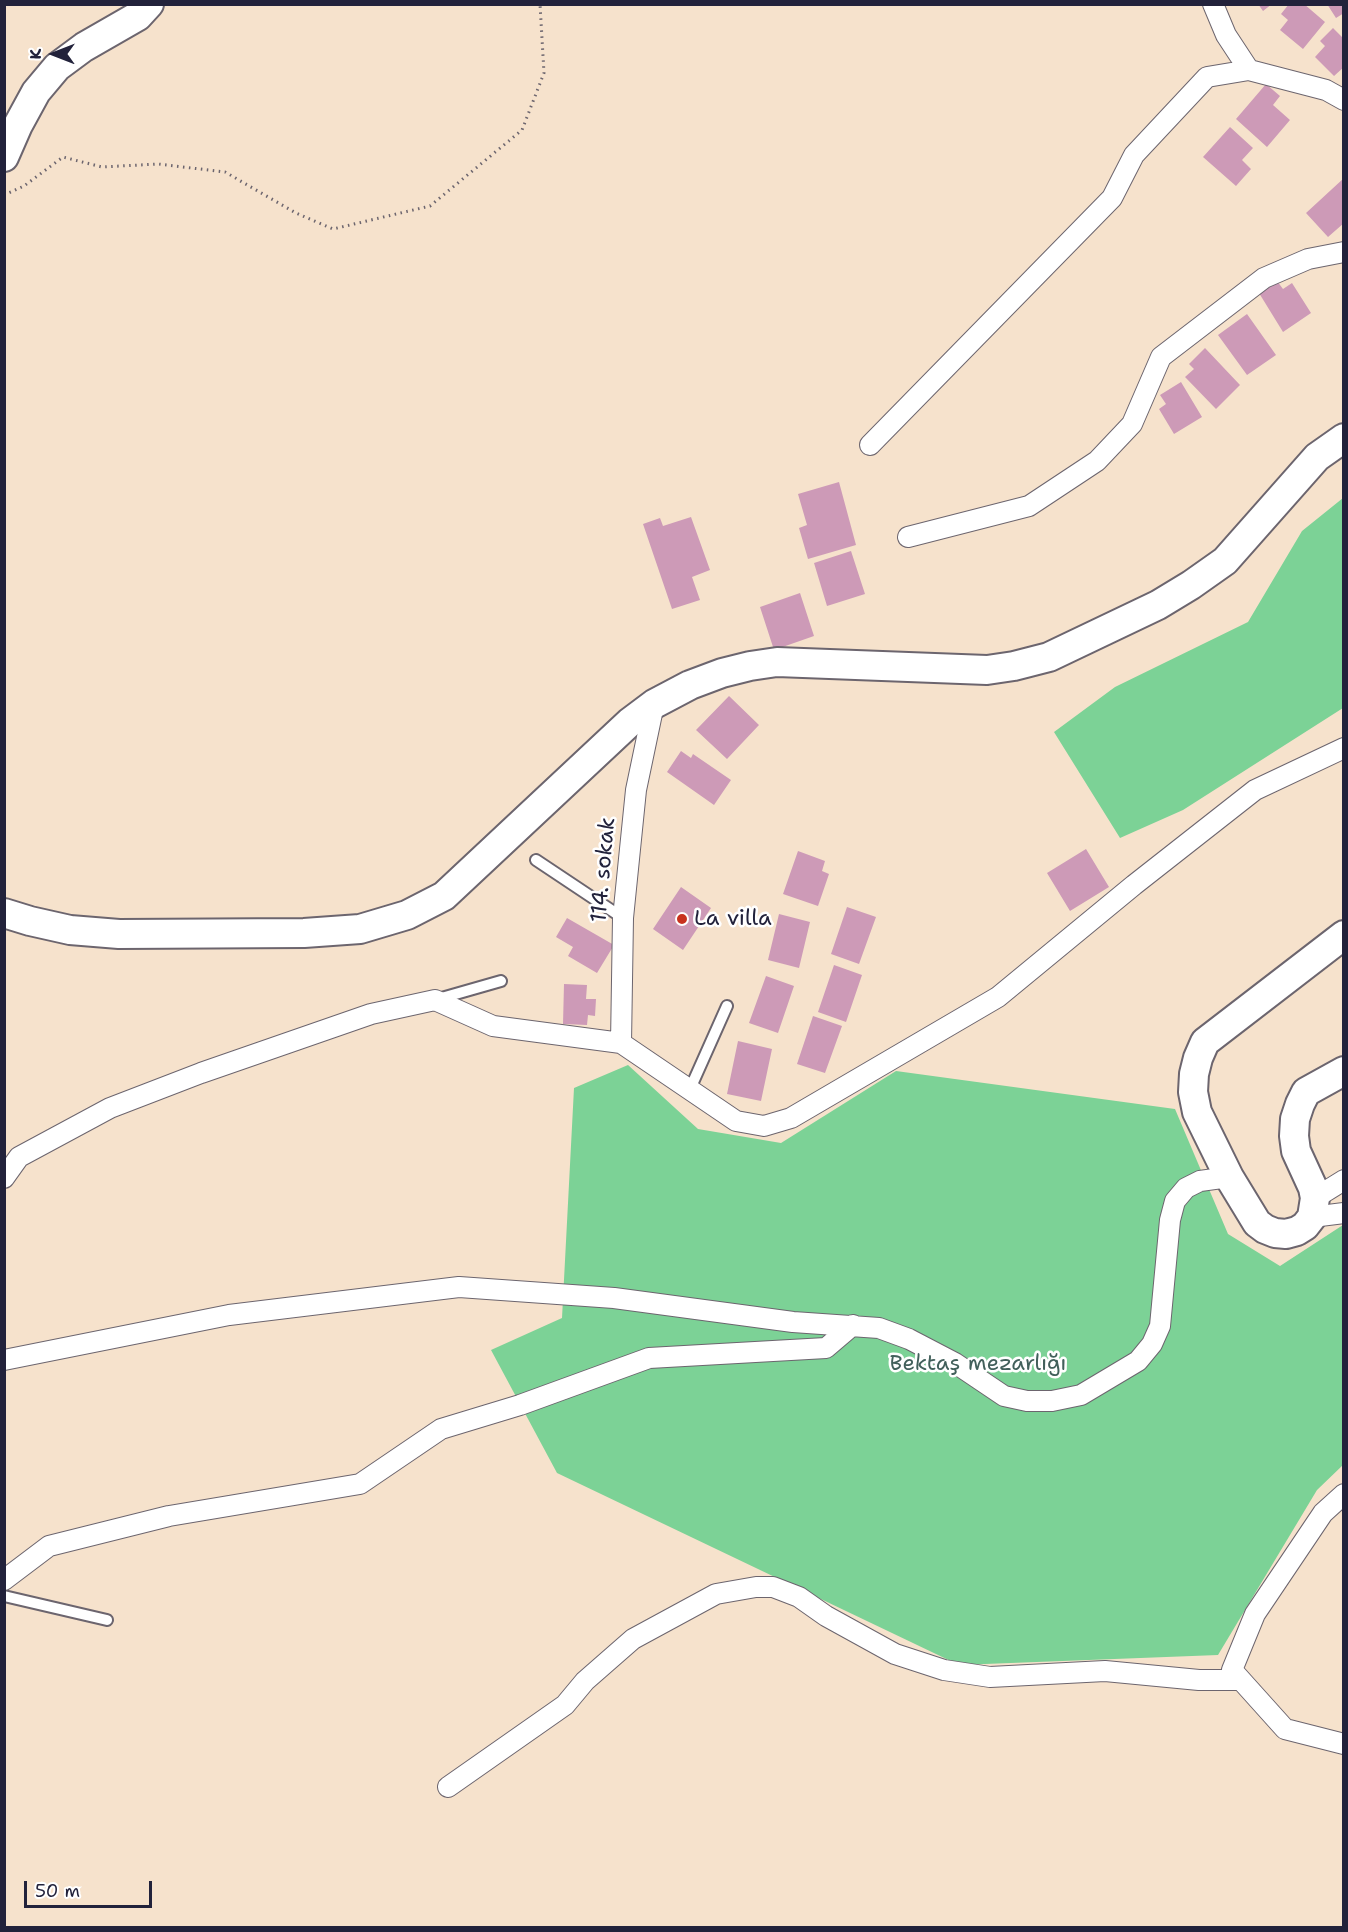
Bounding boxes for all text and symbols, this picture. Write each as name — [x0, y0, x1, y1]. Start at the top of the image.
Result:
north arrow — [24, 24, 84, 84]
text: K — [25, 49, 46, 59]
street label: 114. sokak — [586, 816, 622, 924]
place label: La villa — [694, 906, 772, 932]
marker: La villa — [675, 912, 689, 926]
park label: Bektaş mezarlığı — [890, 1351, 1066, 1377]
scale bar — [27, 1869, 154, 1907]
text: 50 m — [35, 1879, 80, 1903]

